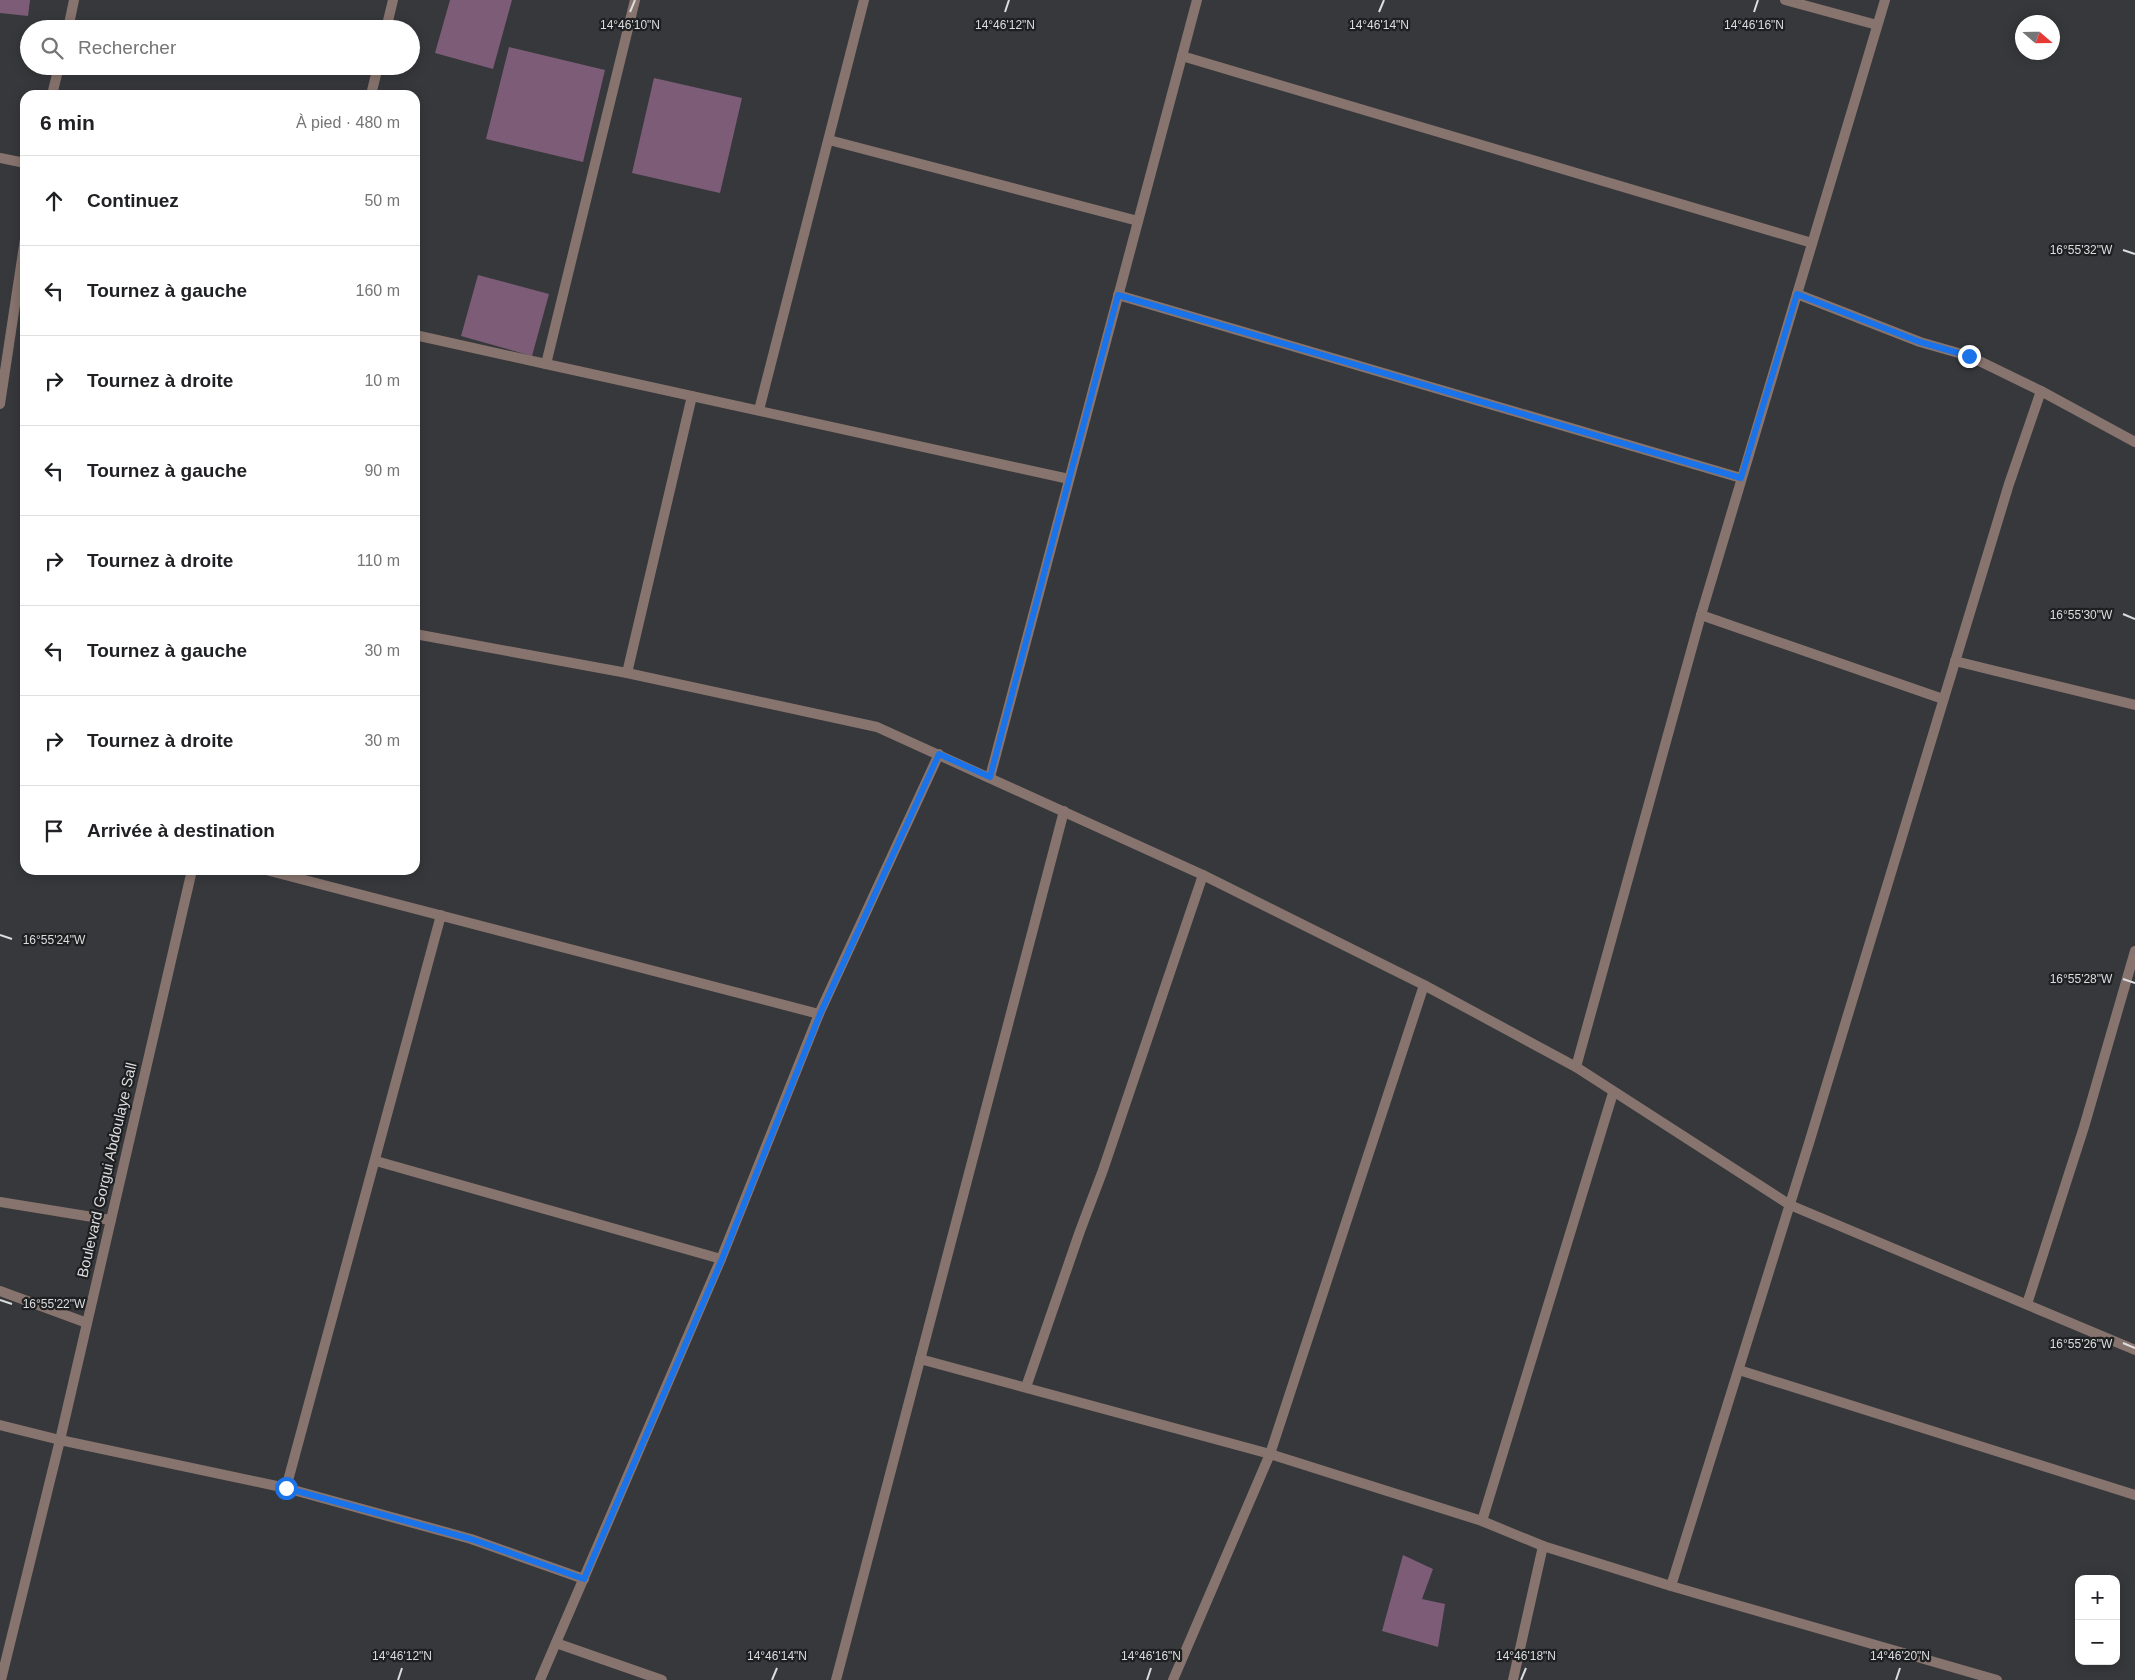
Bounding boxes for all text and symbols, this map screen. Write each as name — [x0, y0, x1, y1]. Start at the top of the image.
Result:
north arrow — [2015, 15, 2060, 60]
text: 14°46'10"N — [600, 18, 660, 32]
text: 14°46'12"N — [975, 18, 1035, 32]
text: 14°46'14"N — [1349, 18, 1409, 32]
text: 14°46'16"N — [1724, 18, 1784, 32]
search box — [20, 20, 420, 75]
icon: search — [38, 34, 66, 62]
text: Rechercher — [78, 37, 176, 58]
text: 6 min — [40, 111, 95, 134]
text: À pied · 480 m — [296, 114, 400, 131]
icon: ahead — [40, 187, 68, 215]
text: Continuez — [87, 190, 179, 211]
text: 50 m — [364, 192, 400, 209]
text: 16°55'32"W — [2050, 243, 2113, 257]
icon: left — [40, 277, 68, 305]
text: Tournez à gauche — [87, 280, 247, 301]
text: 160 m — [356, 282, 400, 299]
route end — [1958, 345, 1981, 368]
icon: right — [40, 367, 68, 395]
text: Tournez à droite — [87, 370, 233, 391]
text: 10 m — [364, 372, 400, 389]
icon: left — [40, 457, 68, 485]
text: Tournez à gauche — [87, 460, 247, 481]
text: 90 m — [364, 462, 400, 479]
icon: right — [40, 547, 68, 575]
text: Tournez à droite — [87, 550, 233, 571]
text: 110 m — [357, 552, 400, 569]
text: 16°55'30"W — [2050, 608, 2113, 622]
icon: left — [40, 637, 68, 665]
text: Tournez à gauche — [87, 640, 247, 661]
text: 30 m — [364, 642, 400, 659]
icon: right — [40, 727, 68, 755]
text: Tournez à droite — [87, 730, 233, 751]
text: 30 m — [364, 732, 400, 749]
icon: arrive — [40, 817, 68, 845]
text: Arrivée à destination — [87, 820, 275, 841]
text: 16°55'24"W — [23, 933, 86, 947]
text: 16°55'28"W — [2050, 972, 2113, 986]
street label: Boulevard Gorgui Abdoulaye Sall — [73, 1061, 140, 1279]
text: 16°55'22"W — [23, 1297, 86, 1311]
text: 16°55'26"W — [2050, 1337, 2113, 1351]
route start — [275, 1477, 298, 1500]
map controls — [2075, 1575, 2120, 1665]
button: + — [2075, 1575, 2120, 1620]
button: − — [2075, 1620, 2120, 1665]
text: 14°46'12"N — [372, 1649, 432, 1663]
text: 14°46'14"N — [747, 1649, 807, 1663]
text: 14°46'16"N — [1121, 1649, 1181, 1663]
text: 14°46'18"N — [1496, 1649, 1556, 1663]
text: 14°46'20"N — [1870, 1649, 1930, 1663]

